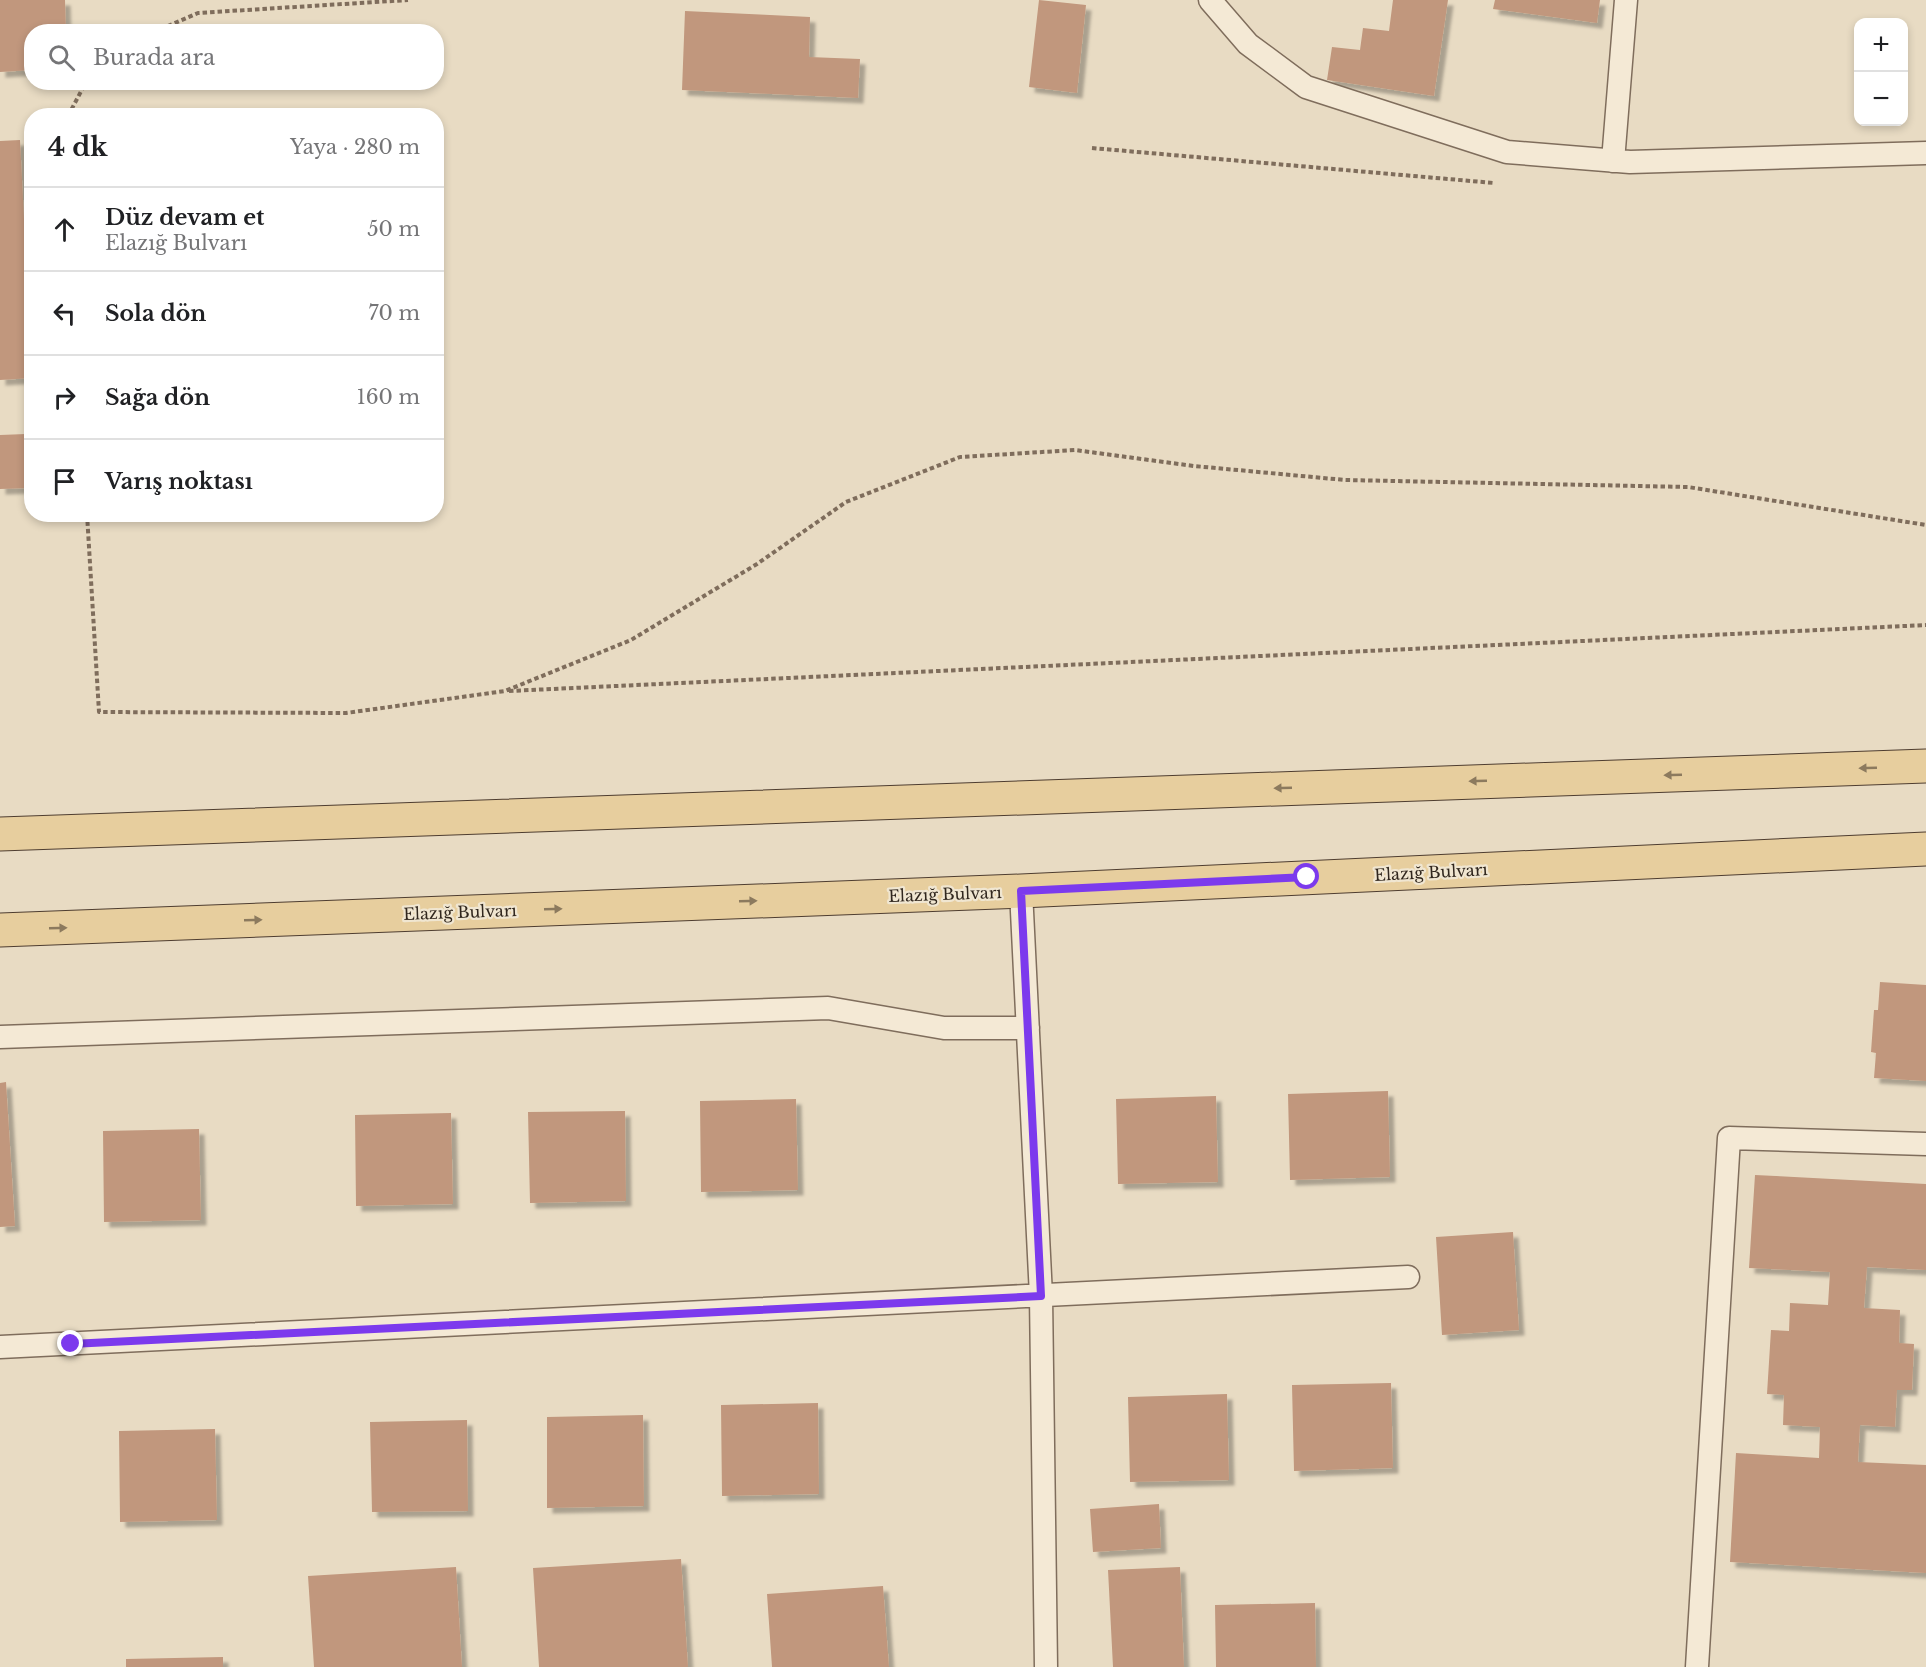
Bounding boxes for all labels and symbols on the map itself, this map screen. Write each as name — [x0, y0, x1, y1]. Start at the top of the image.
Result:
one-way arrow — [1858, 763, 1877, 772]
one-way arrow — [1663, 770, 1682, 779]
one-way arrow — [1468, 777, 1487, 786]
one-way arrow — [1273, 784, 1292, 793]
street label: Elazığ Bulvarı — [1374, 859, 1489, 885]
route start — [1293, 863, 1319, 889]
street label: Elazığ Bulvarı — [888, 882, 1003, 906]
one-way arrow — [738, 897, 757, 906]
street label: Elazığ Bulvarı — [403, 900, 518, 924]
one-way arrow — [544, 904, 563, 913]
one-way arrow — [244, 916, 263, 925]
one-way arrow — [49, 923, 68, 932]
route end — [57, 1330, 83, 1356]

